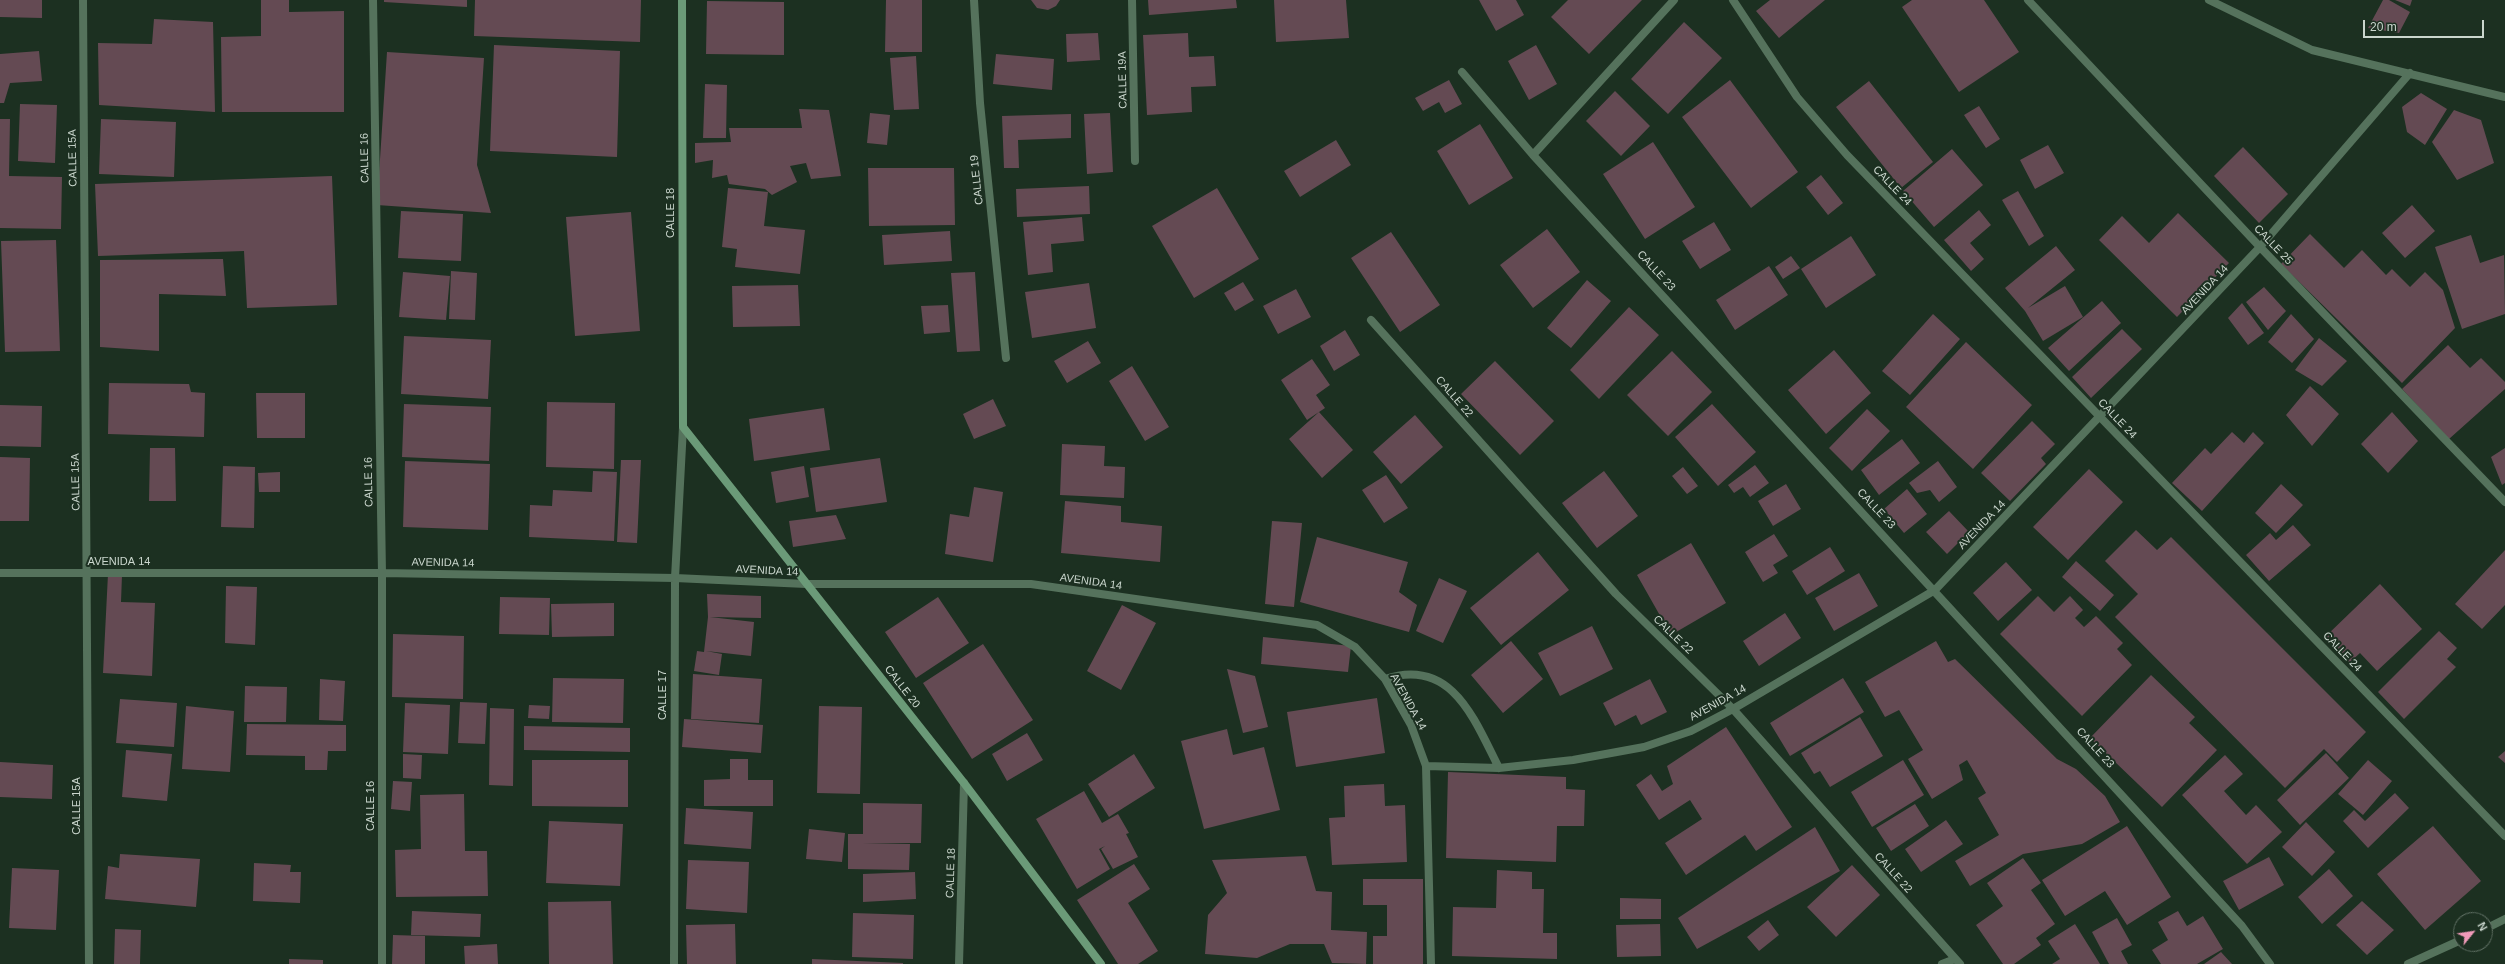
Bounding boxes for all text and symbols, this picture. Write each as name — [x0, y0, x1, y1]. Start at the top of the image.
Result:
scale bar — [2365, 12, 2486, 38]
text: 20 m — [2370, 20, 2397, 34]
street label: CALLE 19A — [1116, 51, 1130, 109]
street label: CALLE 15A — [66, 129, 80, 187]
street label: CALLE 16 — [358, 133, 372, 183]
street label: CALLE 19 — [968, 154, 986, 206]
street label: CALLE 24 — [1870, 163, 1914, 209]
street label: CALLE 18 — [664, 188, 678, 238]
street label: CALLE 25 — [2251, 222, 2295, 268]
street label: CALLE 23 — [1634, 248, 1678, 294]
street label: AVENIDA 14 — [2179, 263, 2231, 317]
street label: CALLE 22 — [1433, 374, 1475, 420]
street label: CALLE 24 — [2095, 396, 2139, 442]
street label: CALLE 15A — [69, 453, 83, 511]
street label: CALLE 16 — [362, 457, 376, 507]
street label: CALLE 23 — [1854, 486, 1898, 532]
street label: AVENIDA 14 — [1955, 498, 2009, 552]
street label: AVENIDA 14 — [88, 555, 150, 569]
street label: AVENIDA 14 — [412, 556, 474, 570]
street label: AVENIDA 14 — [735, 563, 799, 579]
street label: AVENIDA 14 — [1059, 571, 1123, 593]
street label: CALLE 22 — [1650, 613, 1696, 657]
street label: CALLE 24 — [2320, 629, 2364, 675]
street label: CALLE 20 — [881, 663, 923, 711]
street label: CALLE 17 — [656, 670, 670, 720]
street label: AVENIDA 14 — [1387, 671, 1429, 733]
street label: AVENIDA 14 — [1687, 682, 1749, 724]
street label: CALLE 23 — [2073, 725, 2117, 771]
street label: CALLE 15A — [70, 777, 84, 835]
street label: CALLE 16 — [364, 781, 378, 831]
street label: CALLE 18 — [944, 848, 958, 898]
street label: CALLE 22 — [1871, 850, 1915, 896]
north arrow — [2453, 912, 2493, 952]
text: N — [2475, 920, 2490, 933]

